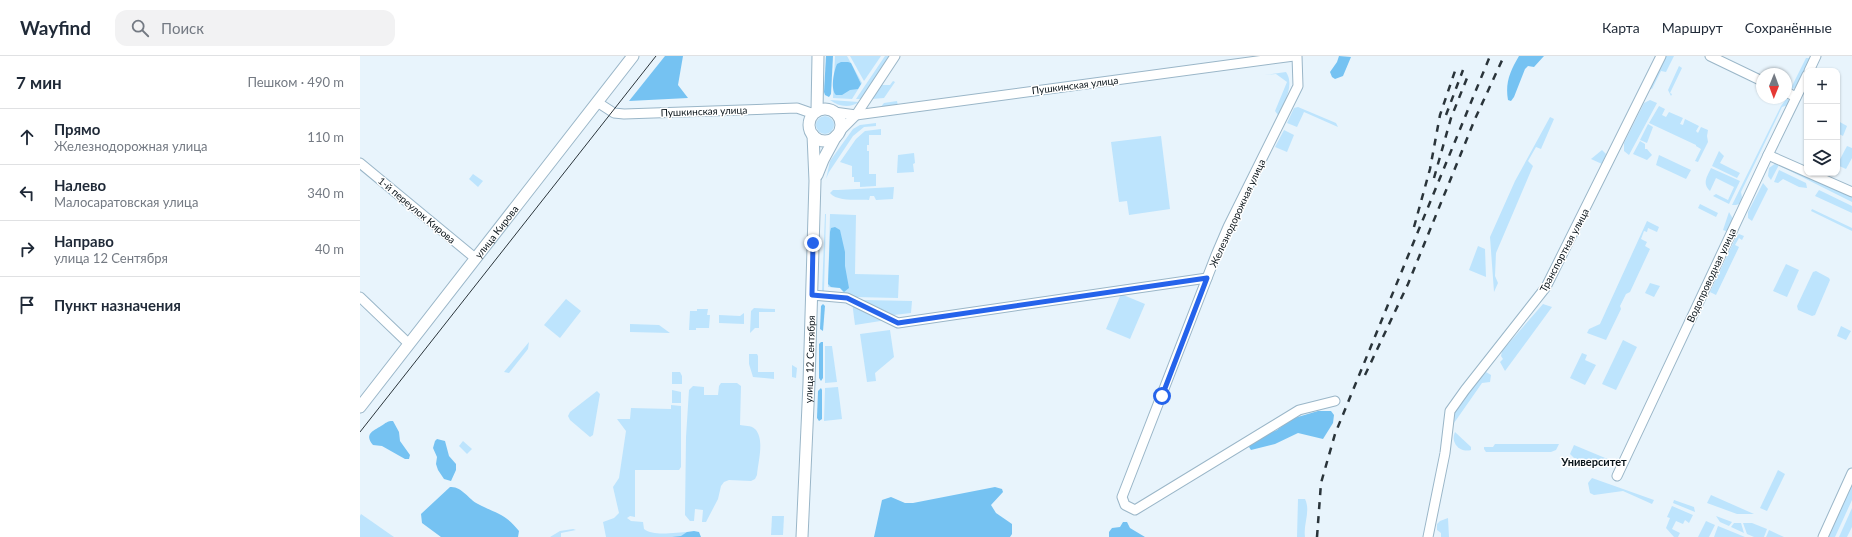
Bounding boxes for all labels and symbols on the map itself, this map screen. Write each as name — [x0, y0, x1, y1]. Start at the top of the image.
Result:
north arrow — [1756, 68, 1792, 104]
street label: Пушкинская улица — [1031, 74, 1119, 96]
street label: Пушкинская улица — [660, 103, 748, 119]
street label: Железнодорожная улица — [1207, 157, 1267, 269]
street label: 1-й переулок Кирова — [376, 174, 458, 246]
street label: улица Кирова — [472, 203, 521, 261]
street label: Транспортная улица — [1537, 206, 1591, 294]
street label: Водопроводная улица — [1684, 226, 1738, 324]
route end — [804, 234, 822, 252]
street label: улица 12 Сентября — [802, 315, 817, 403]
route start — [1153, 387, 1171, 405]
district label: Университет — [1560, 455, 1627, 468]

